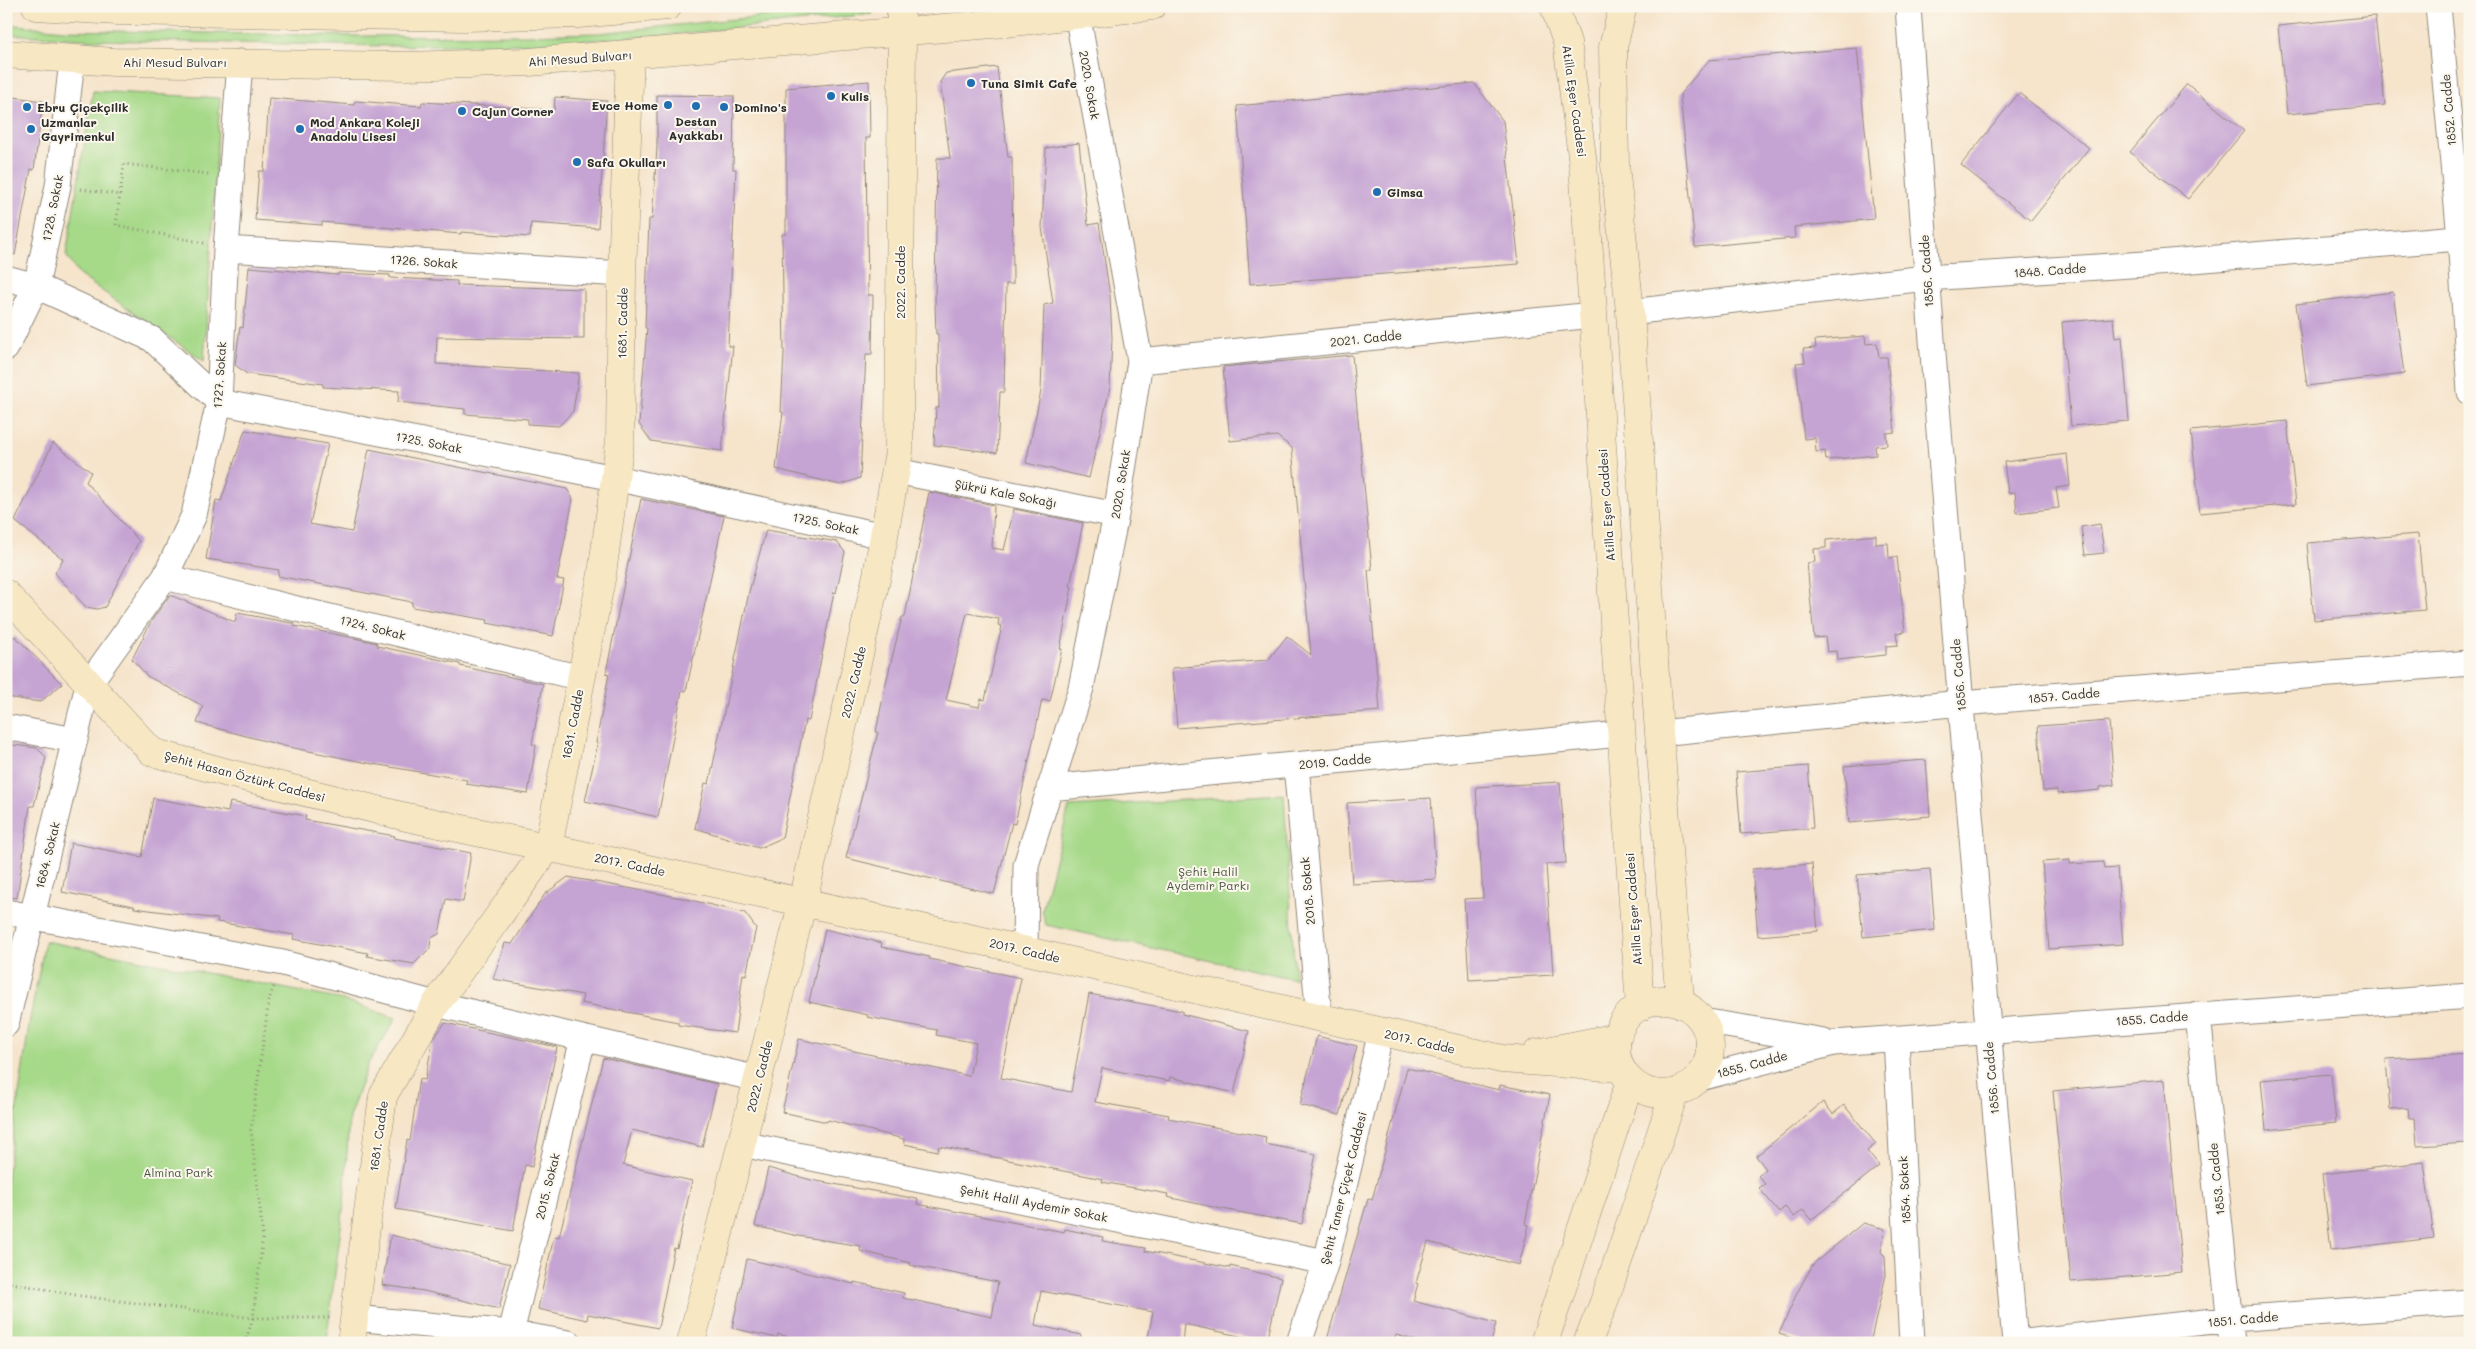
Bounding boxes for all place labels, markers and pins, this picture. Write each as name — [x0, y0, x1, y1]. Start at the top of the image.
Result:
place label: Tuna Simit Cafe — [981, 75, 1077, 91]
marker: Tuna Simit Cafe — [965, 77, 977, 89]
place label: Kulis — [841, 88, 869, 104]
marker: Kulis — [825, 90, 837, 102]
place label: Evce Home — [592, 97, 658, 113]
place label: Ebru Çiçekçilik — [37, 99, 129, 115]
marker: Evce Home — [662, 99, 674, 111]
place label: Domino's — [734, 99, 787, 115]
marker: Destan Ayakkabı — [690, 100, 702, 112]
marker: Ebru Çiçekçilik — [21, 101, 33, 113]
marker: Domino's — [718, 101, 730, 113]
place label: Cajun Corner — [472, 103, 554, 119]
marker: Cajun Corner — [456, 105, 468, 117]
place label: Destan Ayakkabı — [669, 113, 723, 143]
place label: Uzmanlar Gayrimenkul — [41, 114, 115, 144]
place label: Mod Ankara Koleji Anadolu Lisesi — [310, 114, 420, 144]
marker: Uzmanlar Gayrimenkul — [25, 123, 37, 135]
marker: Mod Ankara Koleji Anadolu Lisesi — [294, 123, 306, 135]
place label: Safa Okulları — [587, 154, 666, 170]
marker: Safa Okulları — [571, 156, 583, 168]
place label: Gimsa — [1387, 184, 1423, 200]
marker: Gimsa — [1371, 186, 1383, 198]

